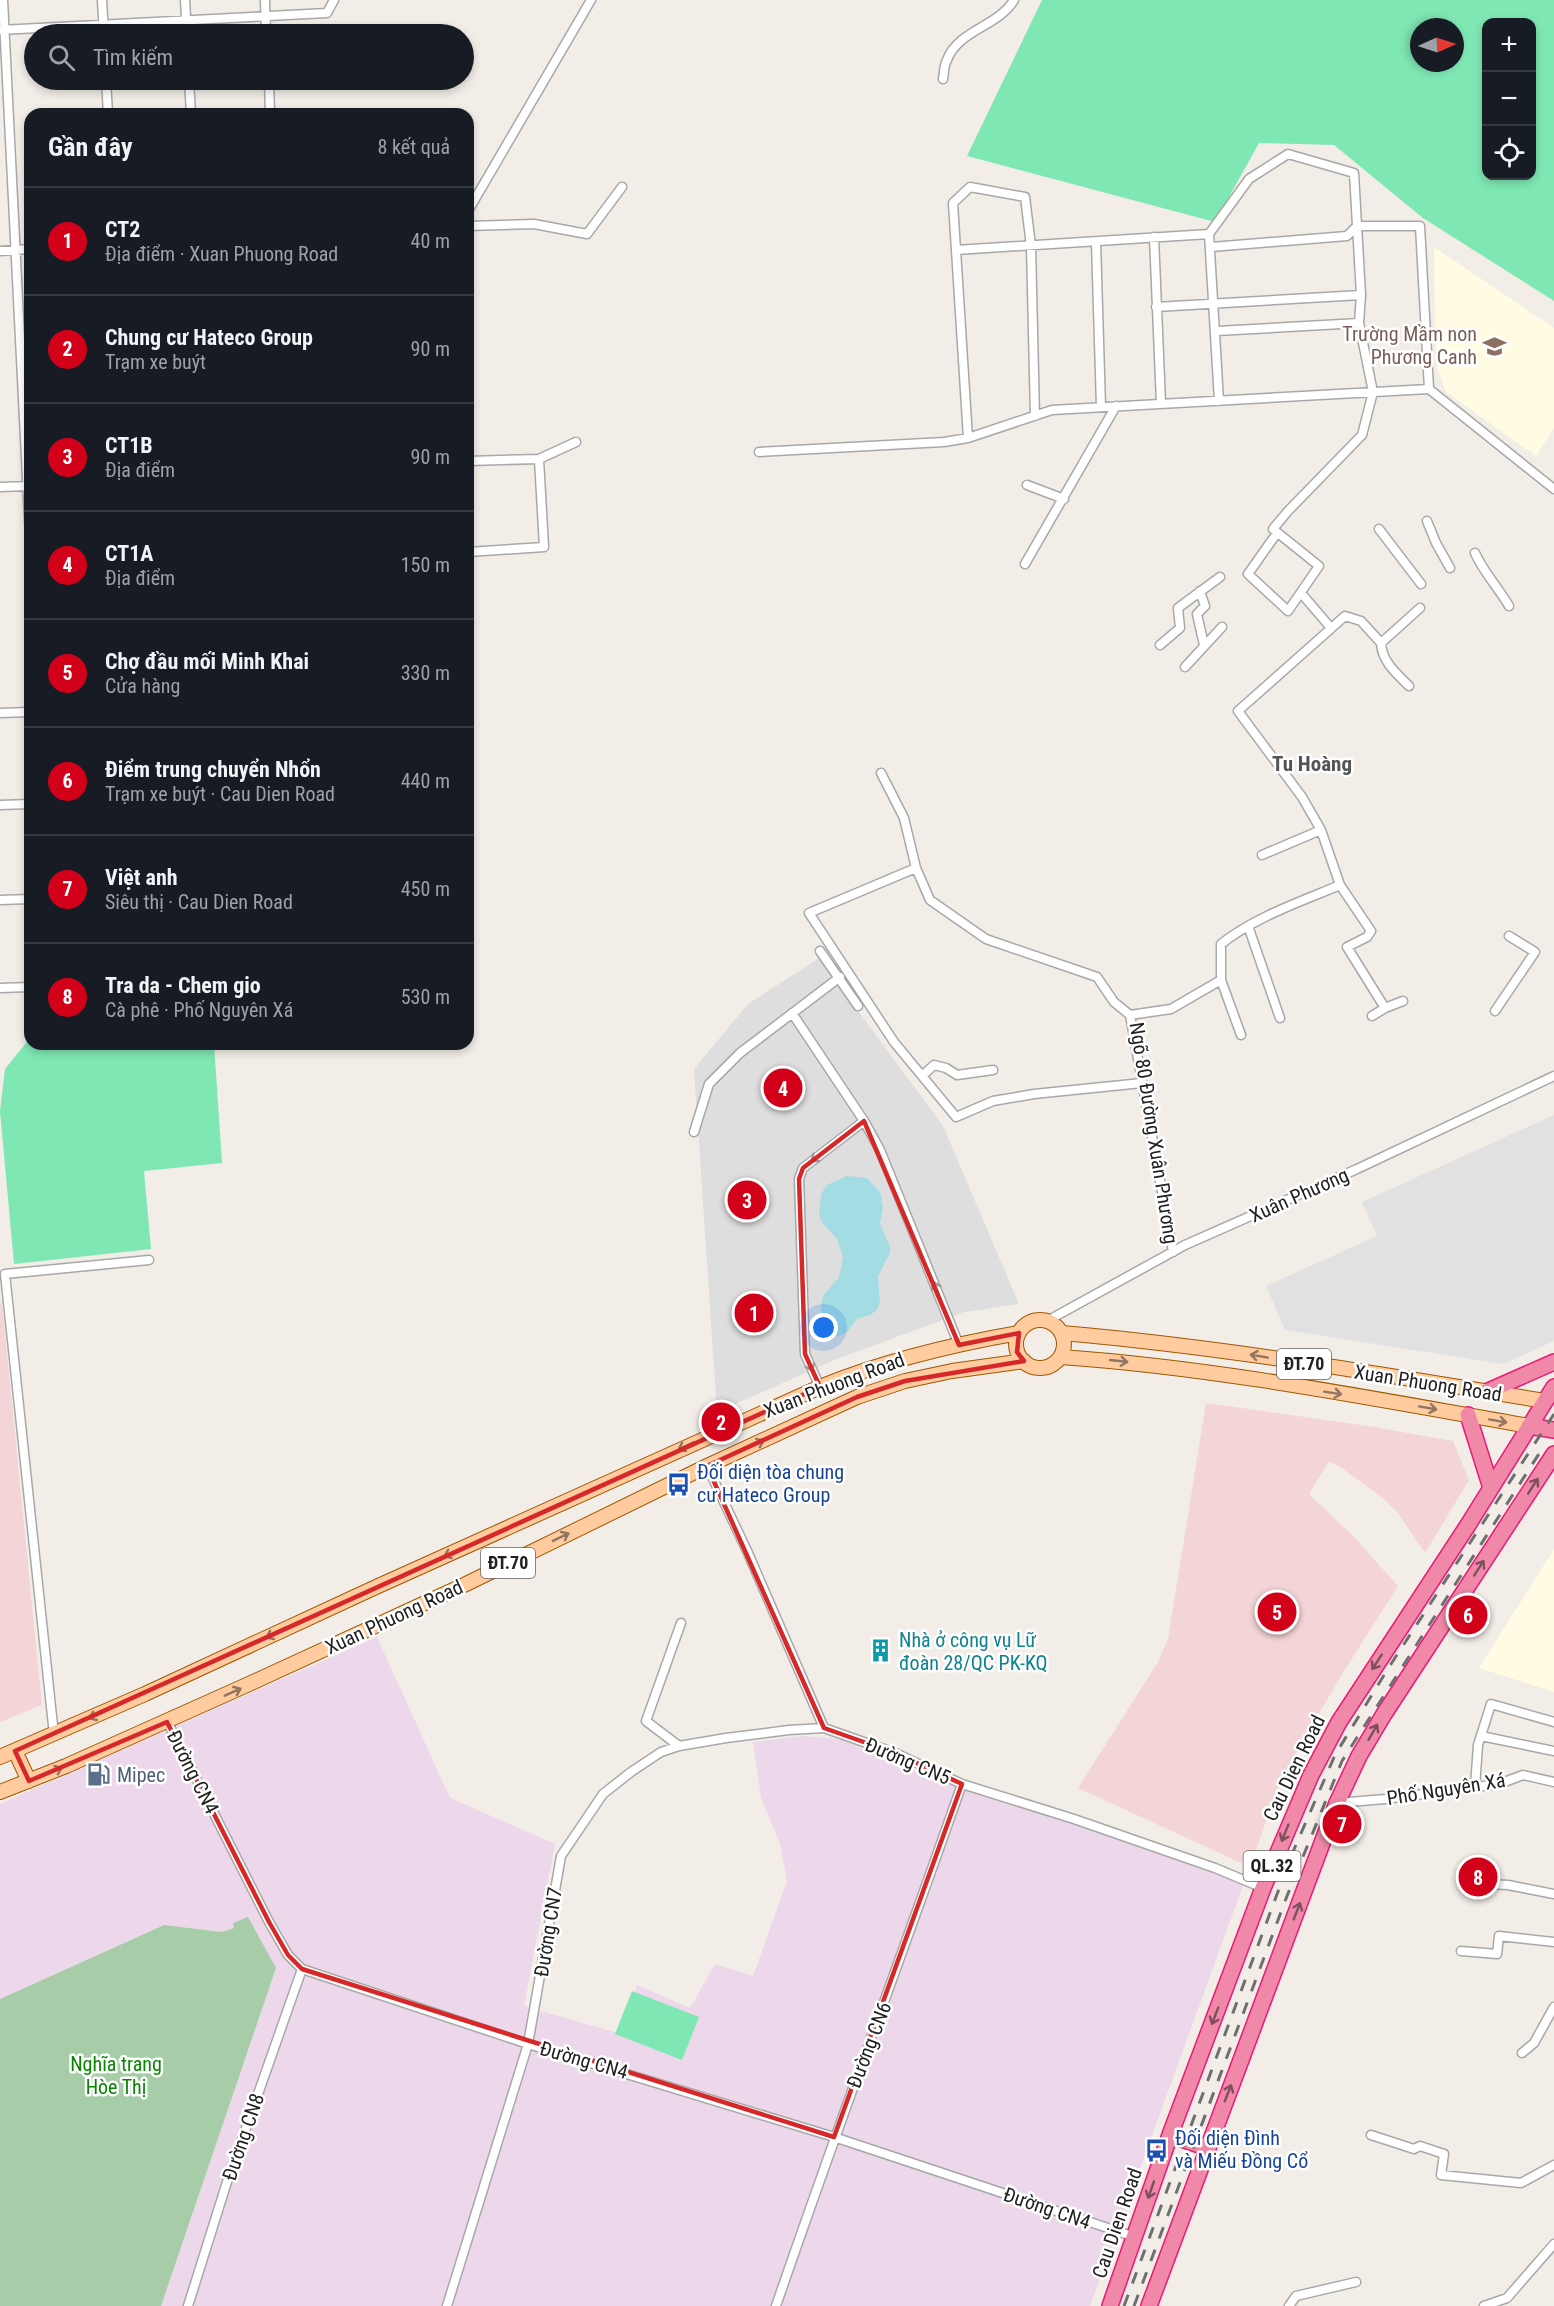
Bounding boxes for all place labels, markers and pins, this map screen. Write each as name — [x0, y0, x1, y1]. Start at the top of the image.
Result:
place label: Trường Mầm non Phương Canh — [1342, 322, 1477, 369]
school or university icon: Trường Mầm non Phương Canh — [1482, 333, 1508, 359]
pin: 4 — [764, 1066, 802, 1110]
pin: 3 — [728, 1178, 766, 1222]
pin: 1 — [734, 1290, 774, 1336]
pin: 2 — [702, 1400, 740, 1444]
place label: Đối diện tòa chung cư Hateco Group — [697, 1460, 844, 1507]
bus stop icon: Đối diện tòa chung cư Hateco Group — [666, 1471, 692, 1497]
pin: 5 — [1258, 1590, 1296, 1634]
pin: 6 — [1448, 1592, 1488, 1638]
place label: Nhà ở công vụ Lữ đoàn 28/QC PK-KQ — [899, 1628, 1048, 1675]
building icon: Nhà ở công vụ Lữ đoàn 28/QC PK-KQ — [868, 1638, 894, 1664]
fuel station icon: Mipec — [86, 1762, 112, 1788]
place label: Mipec — [117, 1763, 165, 1787]
pin: 7 — [1322, 1802, 1362, 1846]
pin: 8 — [1458, 1854, 1498, 1900]
place label: Đối diện Đình và Miếu Đồng Cổ — [1175, 2126, 1308, 2173]
bus stop icon: Đối diện Đình và Miếu Đồng Cổ — [1144, 2137, 1170, 2163]

